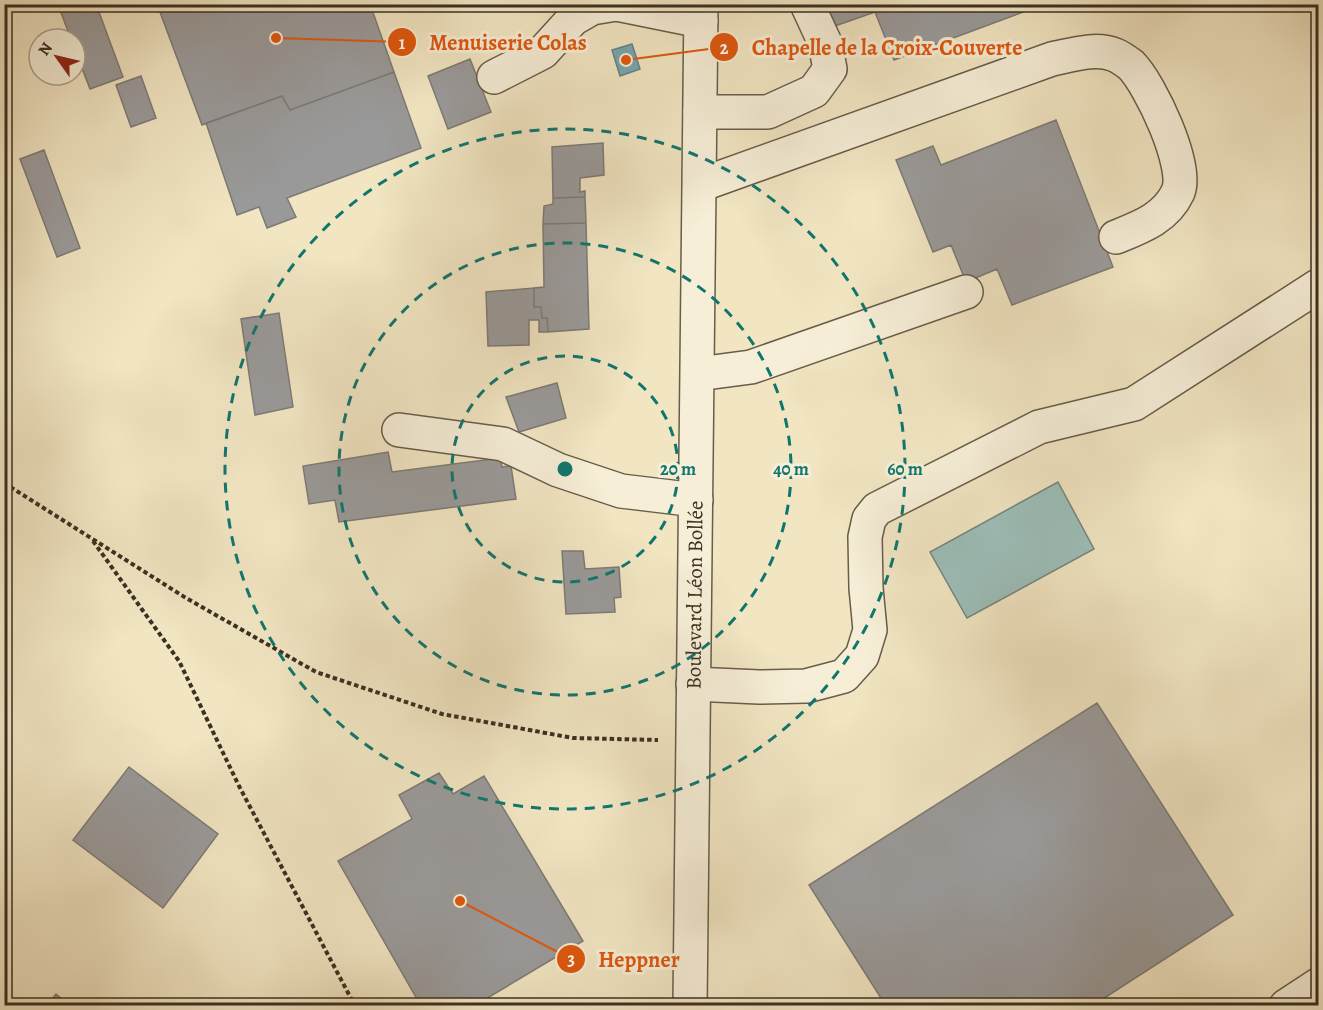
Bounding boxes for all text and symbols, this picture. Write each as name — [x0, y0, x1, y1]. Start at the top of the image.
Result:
callout: Menuiserie Colas — [387, 22, 599, 62]
north arrow — [27, 27, 87, 87]
callout: Chapelle de la Croix-Couverte — [709, 27, 1034, 67]
text: Menuiserie Colas — [429, 28, 587, 58]
text: 1 — [399, 31, 406, 55]
text: Chapelle de la Croix-Couverte — [752, 33, 1022, 63]
text: 2 — [720, 36, 729, 60]
text: N — [33, 38, 58, 60]
text: 20 m — [660, 457, 696, 481]
text: 40 m — [773, 457, 809, 481]
text: 60 m — [887, 457, 923, 481]
centre of rings — [555, 459, 575, 479]
street label: Boulevard Léon Bollée — [679, 500, 710, 690]
callout: Heppner — [556, 939, 691, 979]
text: Heppner — [598, 945, 680, 975]
text: 3 — [567, 947, 575, 971]

